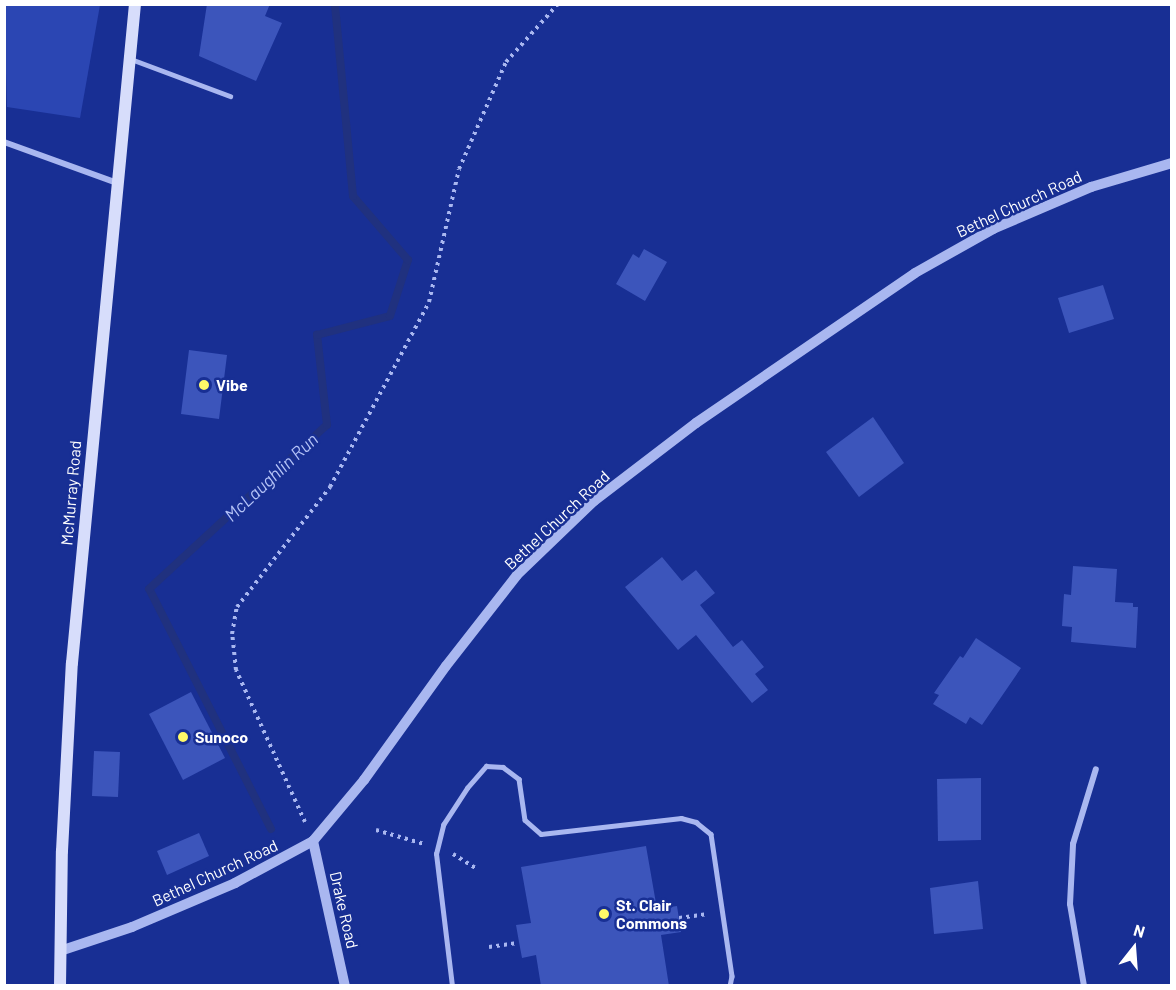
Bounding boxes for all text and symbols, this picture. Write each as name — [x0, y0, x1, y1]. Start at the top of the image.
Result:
street label: Bethel Church Road — [953, 166, 1085, 242]
place label: Vibe — [216, 375, 248, 395]
marker: Vibe — [197, 378, 211, 392]
water label: McLaughlin Run — [220, 428, 322, 526]
street label: McMurray Road — [57, 440, 85, 546]
street label: Bethel Church Road — [501, 466, 613, 574]
place label: Sunoco — [195, 727, 248, 747]
marker: Sunoco — [176, 730, 190, 744]
street label: Bethel Church Road — [149, 835, 281, 911]
street label: Drake Road — [326, 870, 362, 950]
place label: St. Clair Commons — [616, 895, 687, 933]
marker: St. Clair Commons — [597, 907, 611, 921]
north arrow — [1104, 918, 1164, 978]
text: N — [1132, 920, 1147, 941]

